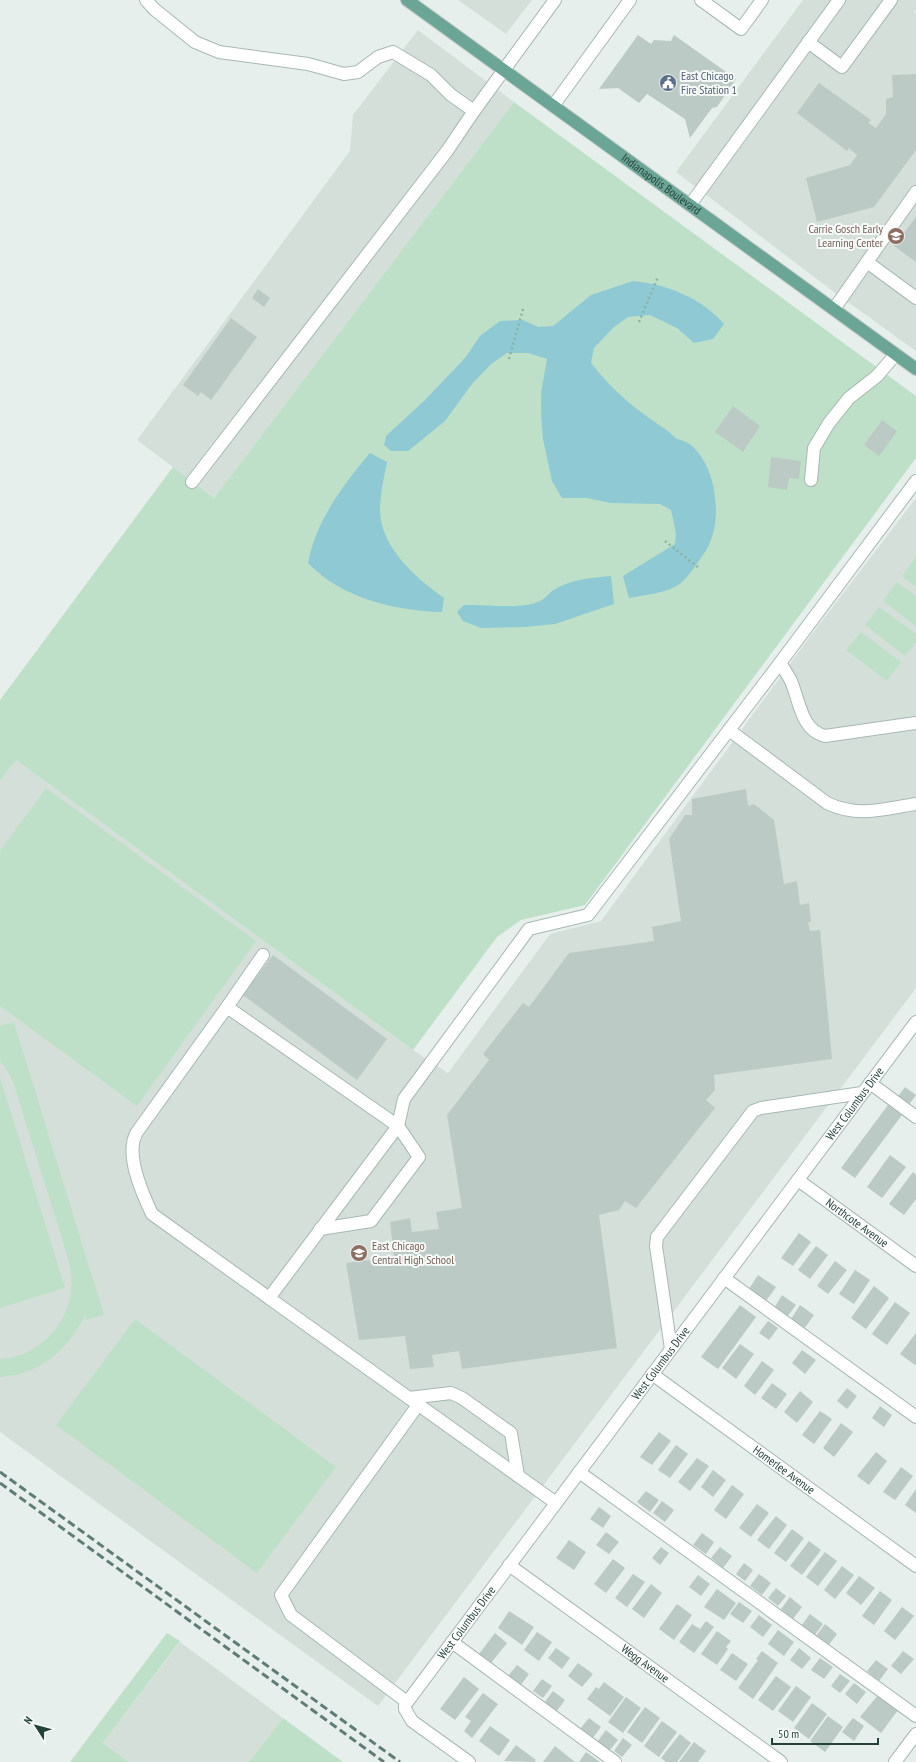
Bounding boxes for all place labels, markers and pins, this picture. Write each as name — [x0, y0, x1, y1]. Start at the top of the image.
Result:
place label: East Chicago Fire Station 1 — [681, 68, 737, 97]
public building icon: East Chicago Fire Station 1 — [658, 73, 678, 93]
place label: Carrie Gosch Early Learning Center — [808, 221, 884, 250]
school or university icon: Carrie Gosch Early Learning Center — [886, 226, 906, 246]
place label: East Chicago Central High School — [372, 1238, 454, 1267]
school or university icon: East Chicago Central High School — [349, 1243, 369, 1263]

